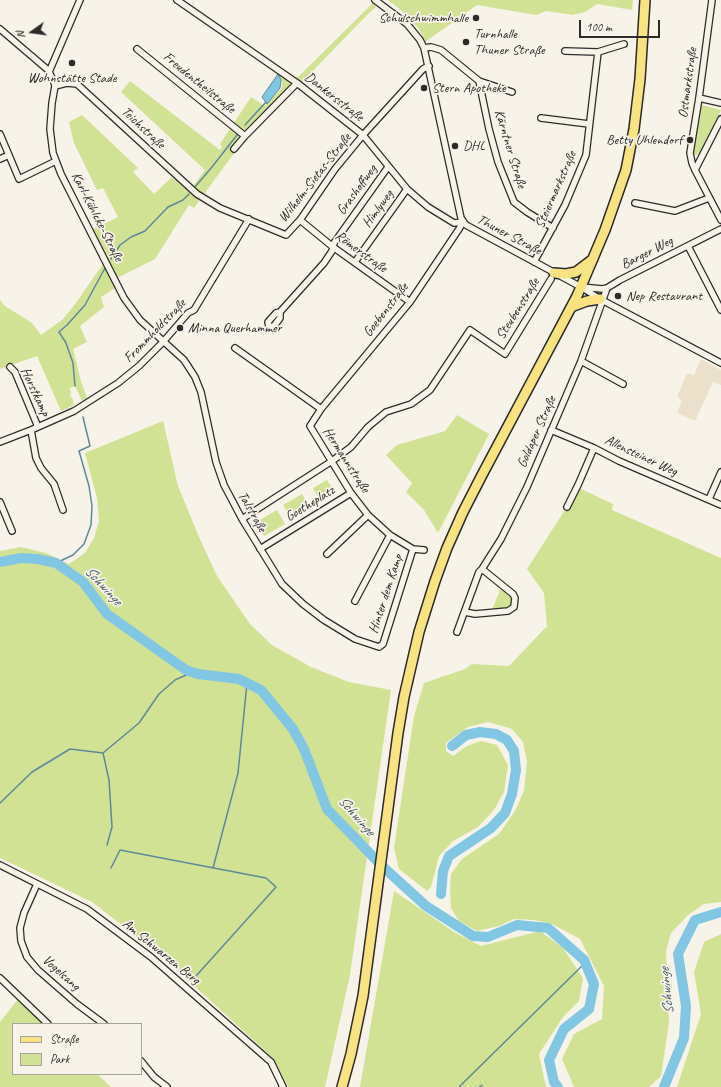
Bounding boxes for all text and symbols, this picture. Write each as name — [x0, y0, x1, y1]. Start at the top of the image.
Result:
place label: Schulschwimmhalle — [379, 10, 468, 26]
north arrow — [12, 12, 52, 52]
scale bar — [581, 12, 662, 38]
marker: Schulschwimmhalle — [471, 13, 481, 23]
text: 100 m — [586, 19, 612, 35]
place label: Turnhalle Thuner Straße — [474, 26, 545, 58]
text: N — [13, 30, 28, 40]
marker: Turnhalle Thuner Straße — [461, 37, 471, 47]
street label: Ostmarkstraße — [675, 47, 701, 119]
street label: Freudentheilstraße — [159, 49, 239, 117]
marker: Wohnstätte Stade — [67, 58, 77, 68]
street label: Dankersstraße — [301, 69, 367, 125]
place label: Wohnstätte Stade — [28, 70, 116, 86]
place label: Stern Apotheke — [432, 80, 505, 96]
marker: Stern Apotheke — [419, 83, 429, 93]
street label: Teichstraße — [118, 103, 168, 153]
street label: Kärntner Straße — [490, 108, 530, 190]
street label: Wilhelm-Sietas-Straße — [275, 130, 355, 226]
place label: Betty Uhlendorf — [606, 132, 682, 148]
marker: Betty Uhlendorf — [685, 135, 695, 145]
place label: DHL — [463, 138, 485, 154]
marker: DHL — [450, 141, 460, 151]
street label: Steiermarkstraße — [531, 149, 581, 231]
street label: Grashoffweg — [333, 162, 381, 218]
street label: Karl-Kühlcke-Straße — [67, 169, 127, 265]
street label: Himlyweg — [359, 187, 397, 231]
street label: Thuner Straße — [474, 211, 544, 259]
street label: Römerstraße — [332, 228, 390, 276]
street label: Barger Weg — [618, 233, 676, 273]
street label: Steubenstraße — [493, 275, 543, 343]
street label: Goebenstraße — [360, 280, 412, 340]
place label: Nep Restaurant — [626, 288, 702, 304]
marker: Nep Restaurant — [613, 291, 623, 301]
street label: Frommholdstraße — [120, 296, 190, 366]
place label: Minna Querhammer — [188, 320, 282, 336]
marker: Minna Querhammer — [175, 323, 185, 333]
street label: Horstkamp — [16, 365, 54, 419]
street label: Goldaper Straße — [514, 394, 560, 470]
street label: Hermannstraße — [319, 424, 373, 496]
street label: Allensteiner Weg — [602, 432, 680, 480]
street label: Goetheplatz — [282, 482, 338, 526]
street label: Talstraße — [234, 489, 270, 535]
street label: Hinter dem Kamp — [365, 552, 407, 636]
water label: Schwinge — [81, 563, 125, 609]
water label: Schwinge — [334, 792, 378, 840]
street label: Am Schwarzen Berg — [119, 916, 203, 988]
street label: Vogelsang — [39, 952, 83, 994]
water label: Schwinge — [656, 967, 678, 1015]
legend — [12, 1023, 142, 1075]
text: Straße — [50, 1031, 78, 1047]
text: Park — [50, 1051, 69, 1067]

